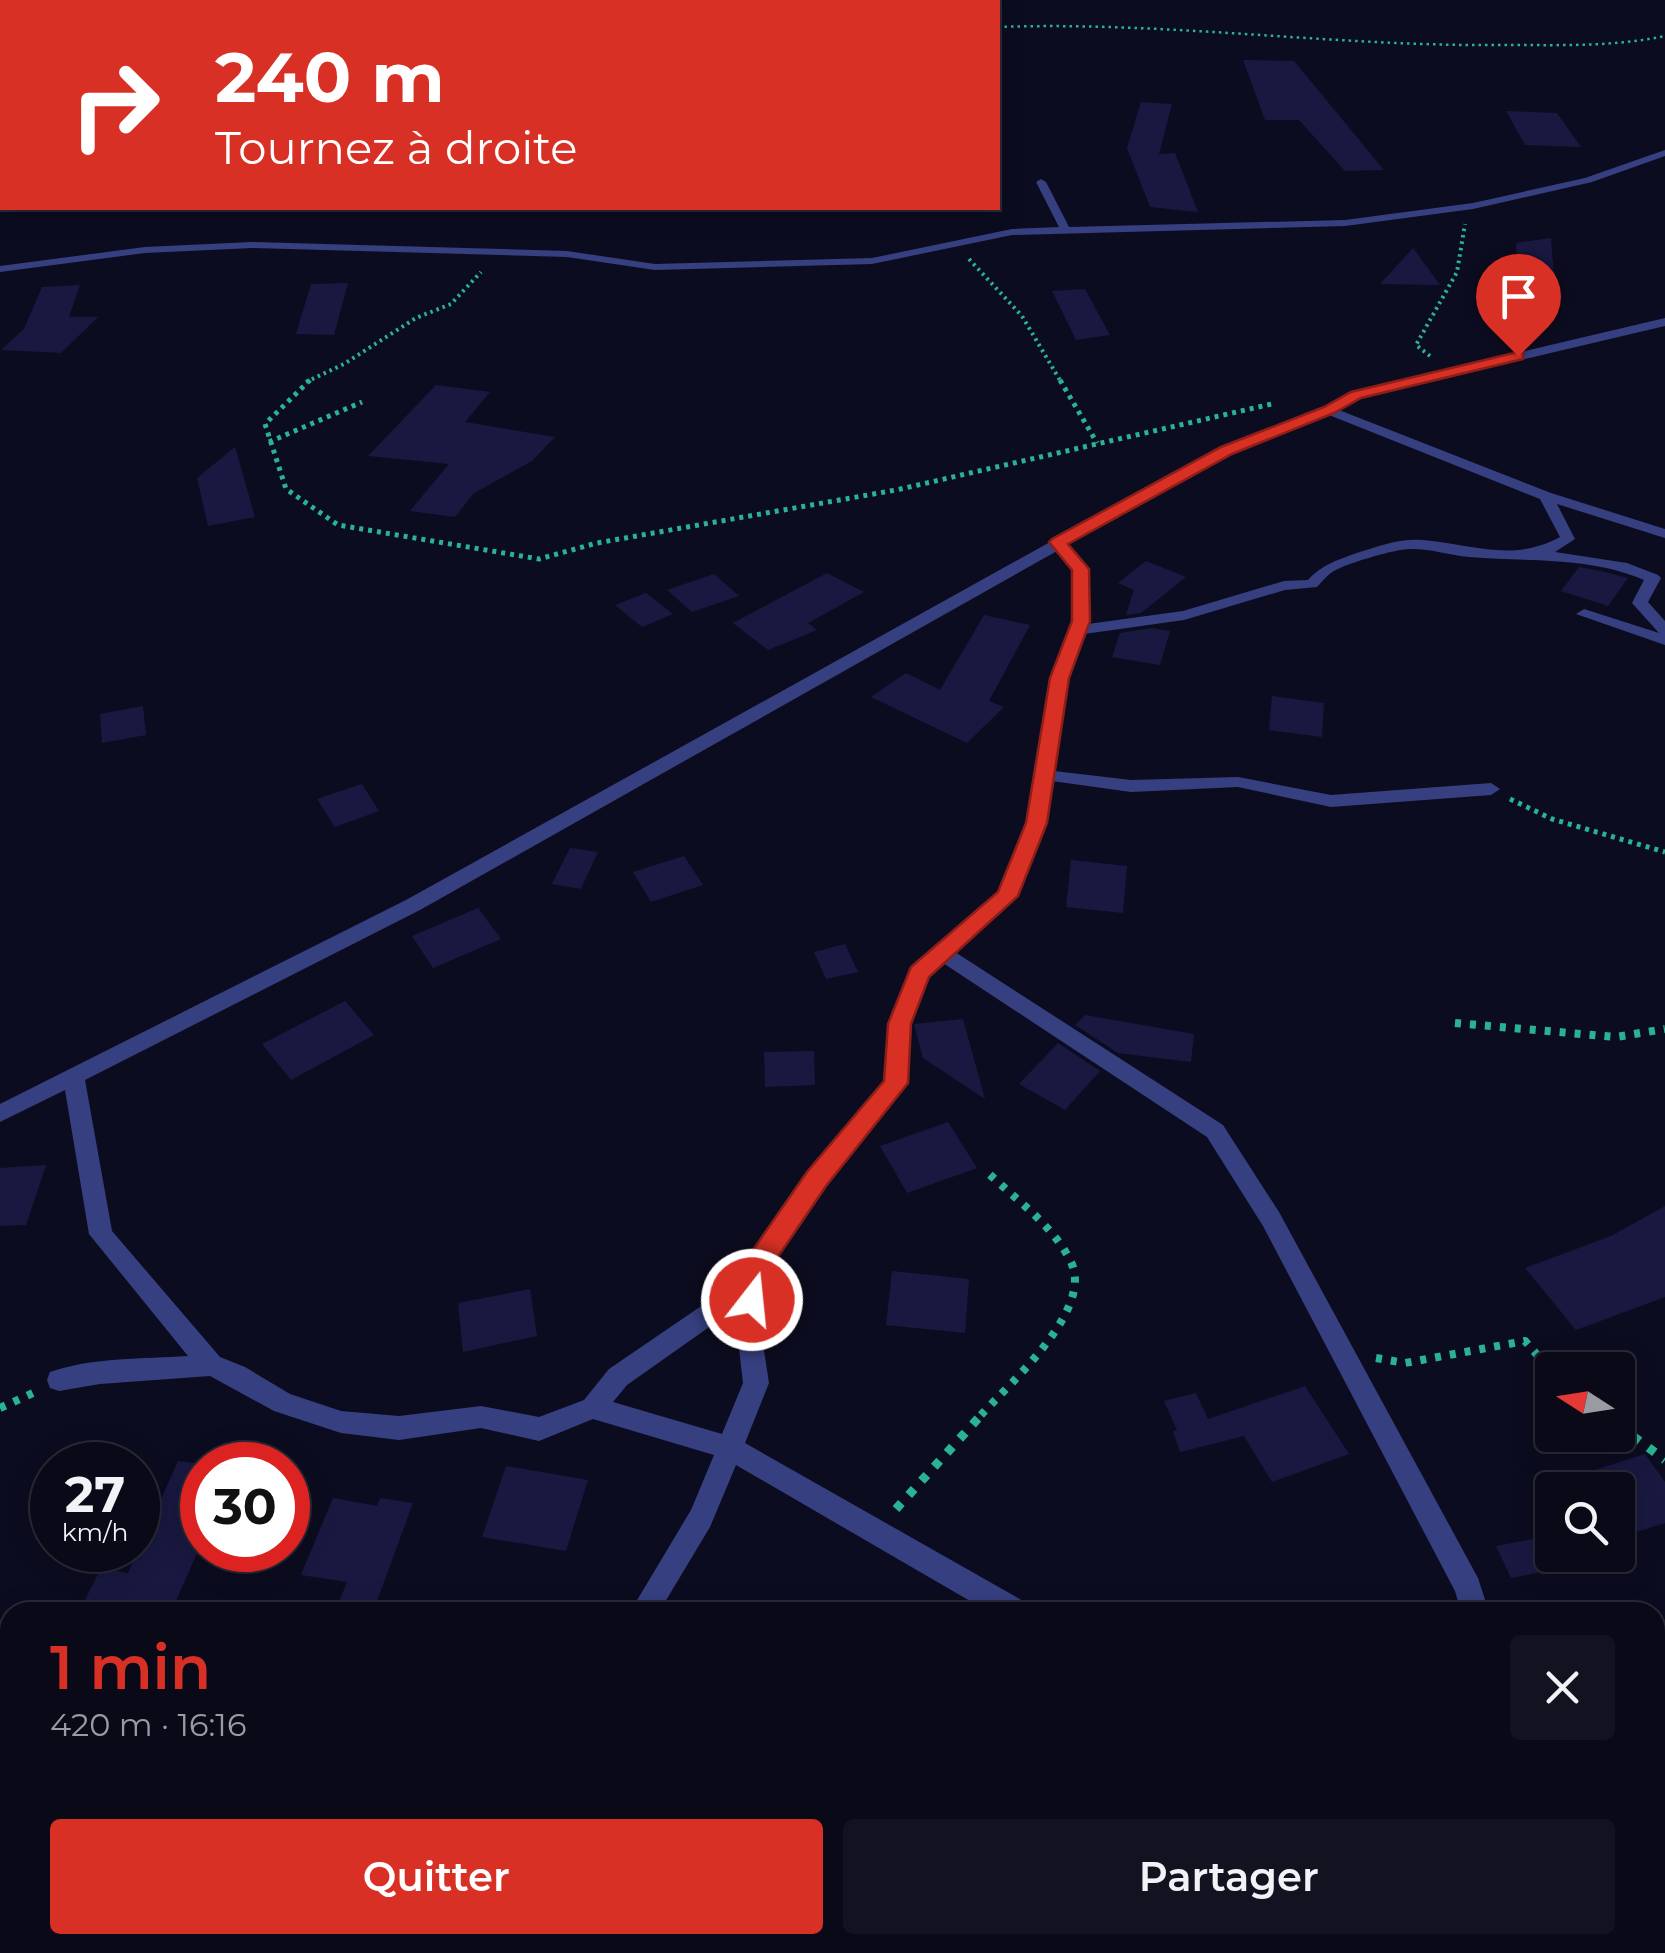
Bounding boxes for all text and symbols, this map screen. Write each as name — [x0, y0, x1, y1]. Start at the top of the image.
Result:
text: 240 m — [215, 34, 445, 120]
icon: right — [50, 40, 180, 170]
text: Tournez à droite — [215, 120, 578, 175]
pin — [1476, 254, 1561, 357]
icon: arrive — [1491, 269, 1546, 324]
position arrow — [700, 1248, 804, 1352]
north arrow — [1535, 1352, 1635, 1452]
map controls — [1535, 1352, 1635, 1572]
speed limit sign: 30 — [180, 1442, 310, 1572]
text: 27 — [65, 1464, 125, 1525]
button: search — [1535, 1472, 1635, 1572]
text: km/h — [62, 1517, 128, 1547]
text: 1 min — [50, 1631, 211, 1704]
button: close — [1510, 1635, 1615, 1740]
text: 420 m · 16:16 — [50, 1705, 246, 1744]
button: Quitter — [50, 1819, 823, 1934]
button: Partager — [843, 1819, 1615, 1934]

